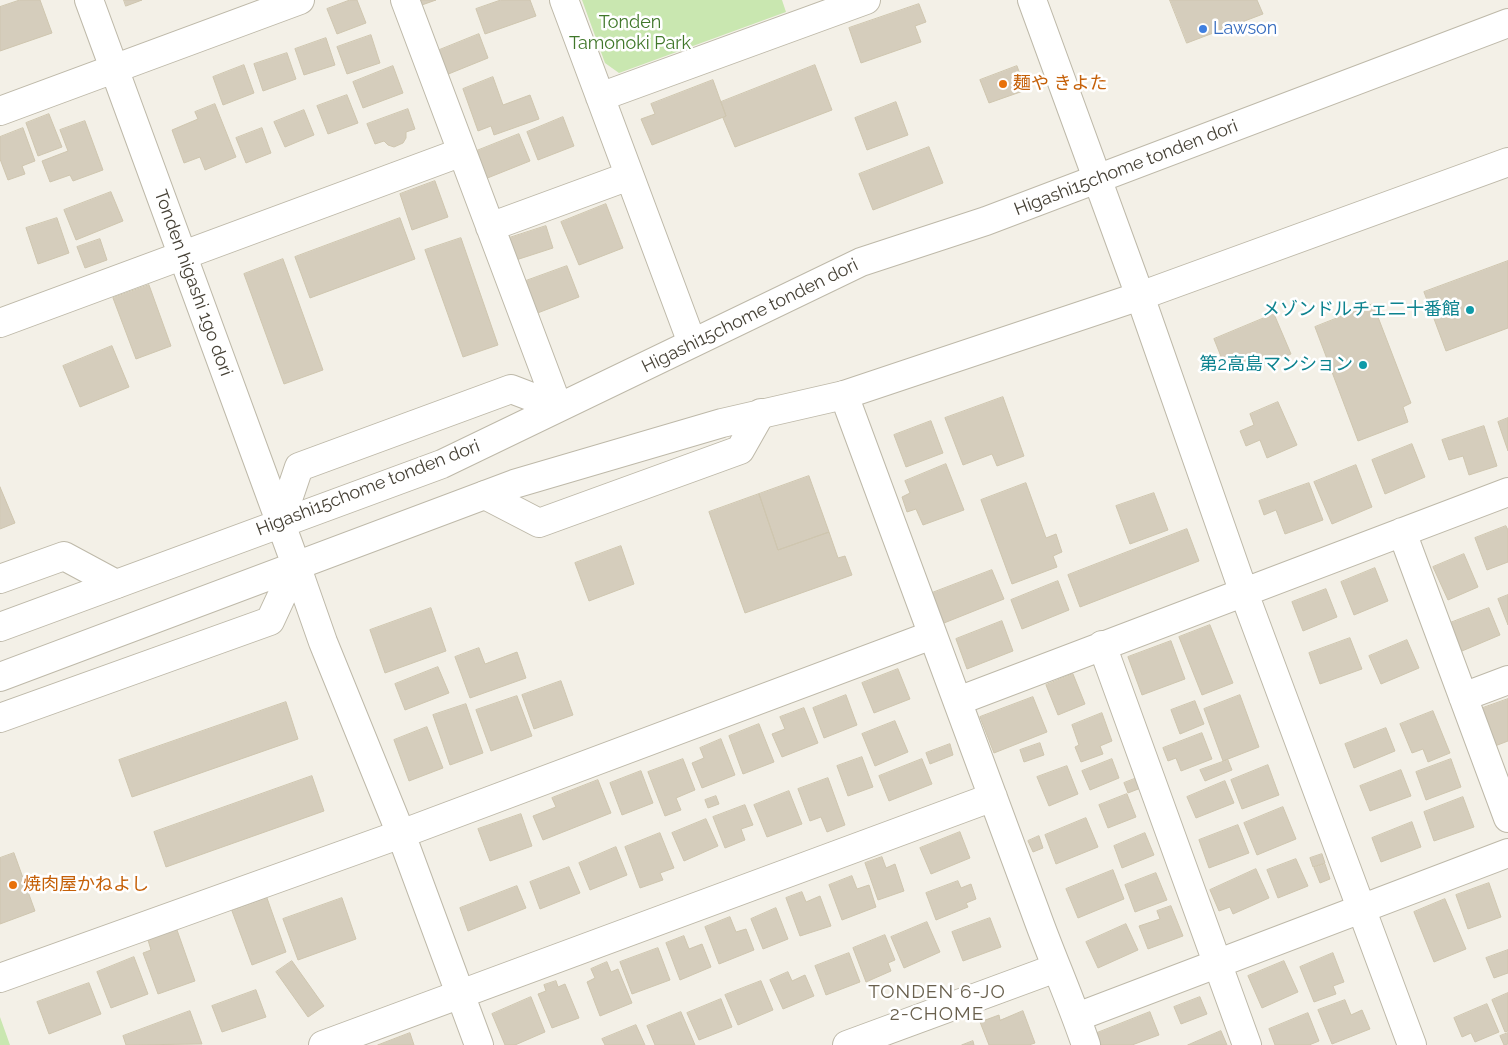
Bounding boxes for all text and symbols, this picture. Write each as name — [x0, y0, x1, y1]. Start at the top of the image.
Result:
park label: Tonden Tamonoki Park — [569, 12, 691, 54]
place label: Lawson — [1213, 18, 1277, 40]
marker: Lawson — [1197, 23, 1209, 35]
place label: 麺や きよた — [1013, 73, 1108, 95]
marker: 麺や きよた — [997, 78, 1009, 90]
street label: Higashi15chome tonden dori — [1011, 115, 1241, 221]
street label: Tonden higashi 1go dori — [149, 187, 237, 379]
street label: Higashi15chome tonden dori — [638, 254, 862, 378]
place label: メゾンドルチェ二十番館 — [1262, 299, 1460, 321]
marker: メゾンドルチェ二十番館 — [1464, 304, 1476, 316]
place label: 第2高島マンション — [1200, 354, 1353, 376]
marker: 第2高島マンション — [1357, 359, 1369, 371]
street label: Higashi15chome tonden dori — [253, 435, 483, 541]
place label: 焼肉屋かねよし — [23, 874, 149, 896]
marker: 焼肉屋かねよし — [7, 879, 19, 891]
district label: TONDEN 6-JO 2-CHOME — [867, 981, 1007, 1025]

